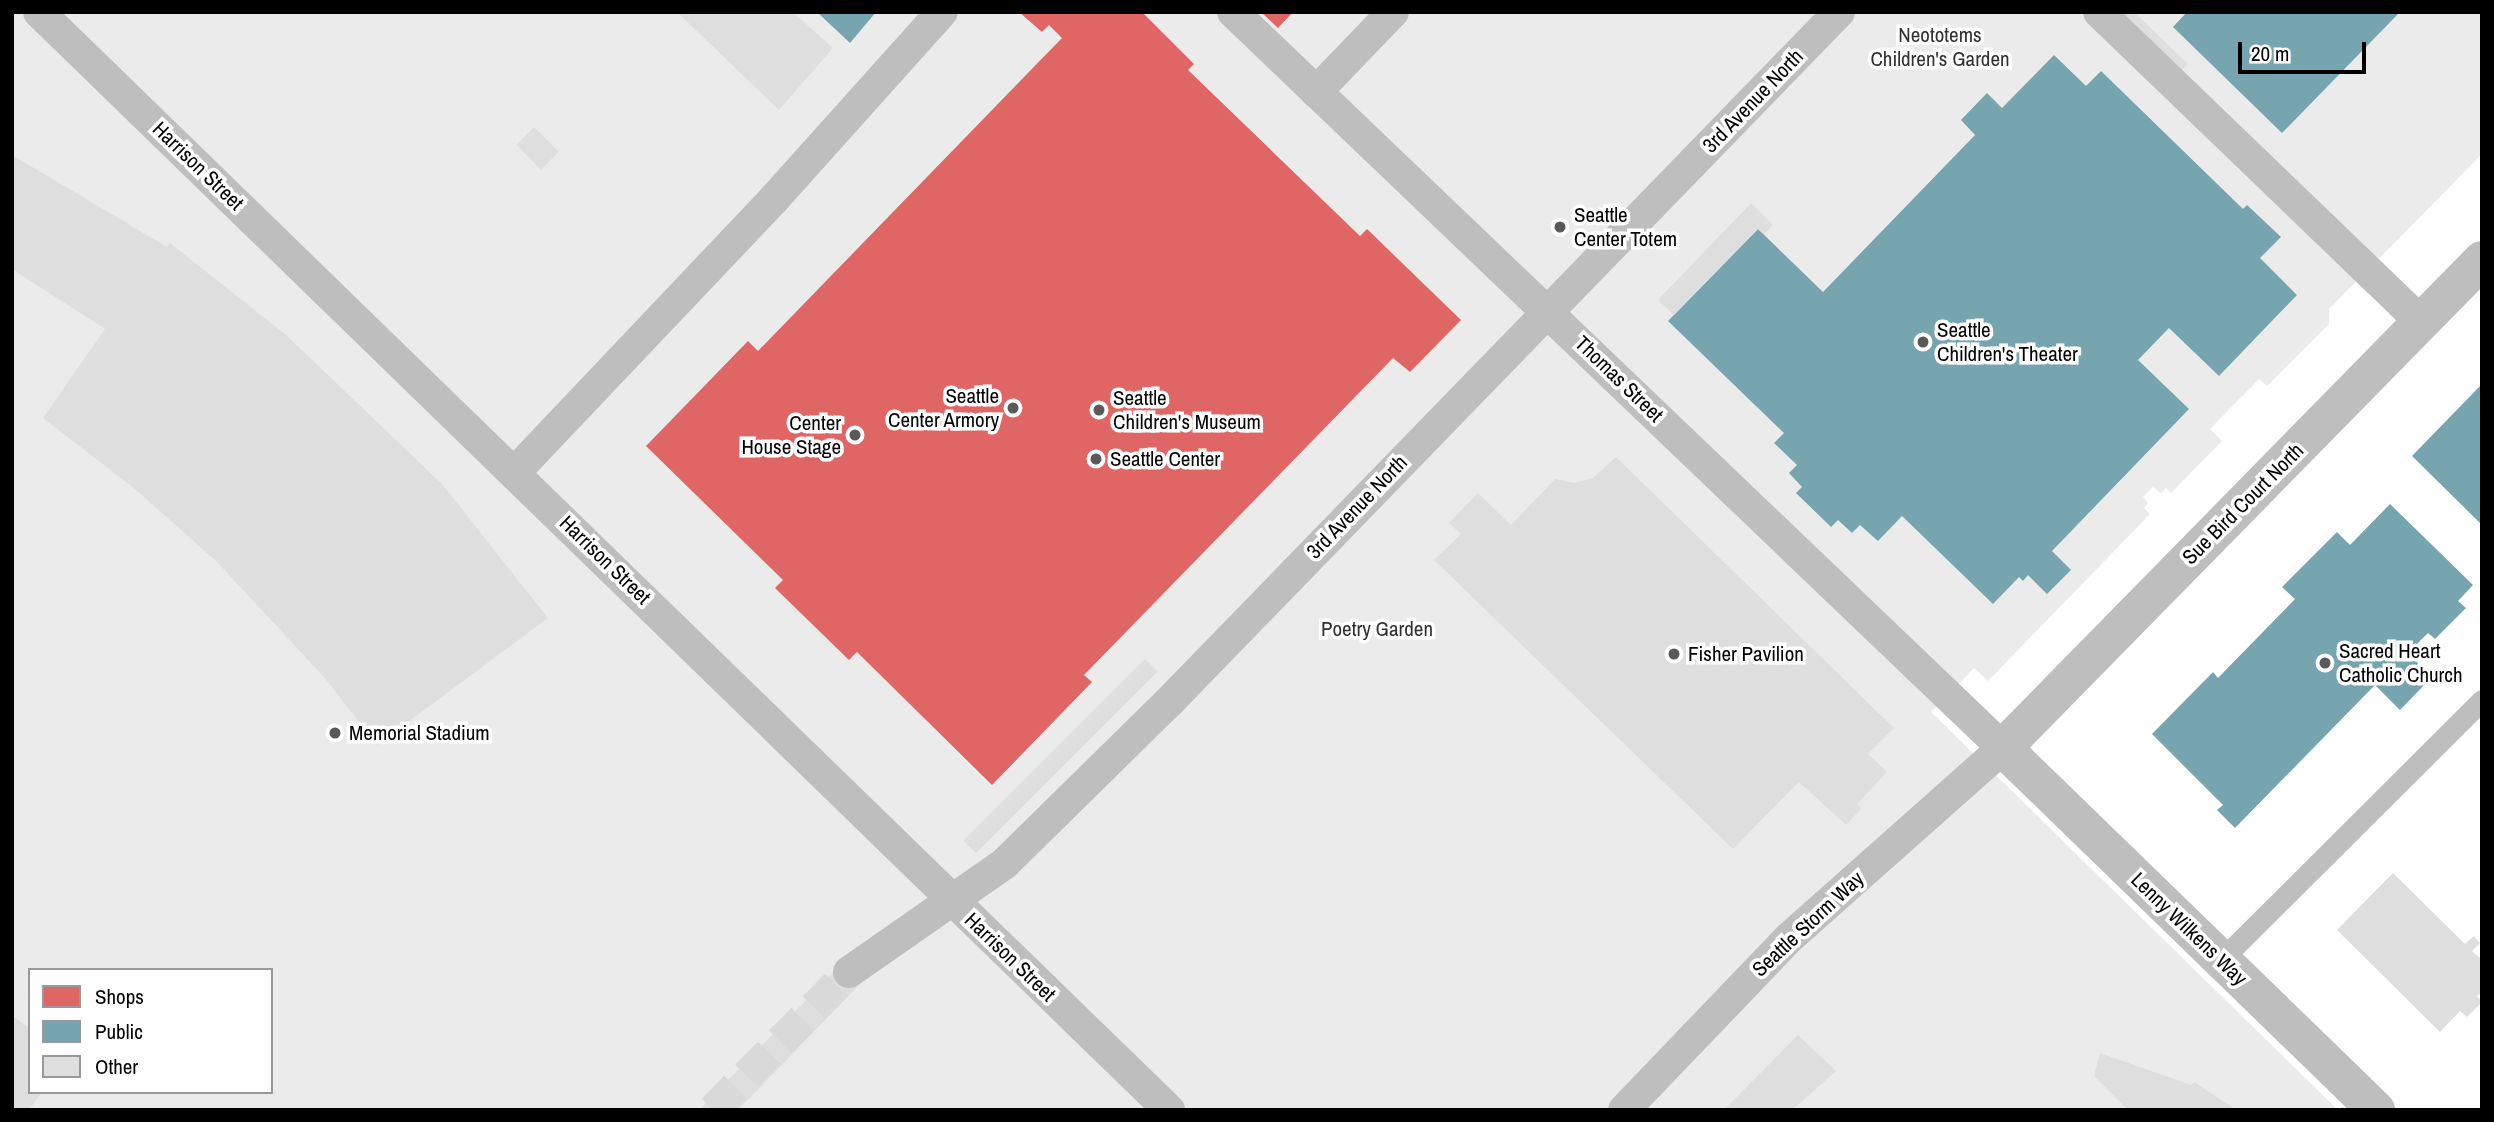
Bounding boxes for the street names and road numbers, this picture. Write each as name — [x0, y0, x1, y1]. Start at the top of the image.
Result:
street label: 3rd Avenue North — [1697, 44, 1809, 158]
street label: Harrison Street — [147, 116, 249, 216]
street label: Thomas Street — [1570, 331, 1668, 427]
street label: Sue Bird Court North — [2177, 438, 2309, 570]
street label: 3rd Avenue North — [1301, 450, 1413, 564]
street label: Harrison Street — [554, 510, 656, 610]
street label: Seattle Storm Way — [1747, 866, 1869, 982]
street label: Lenny Wilkens Way — [2126, 867, 2252, 991]
street label: Harrison Street — [959, 907, 1061, 1007]

